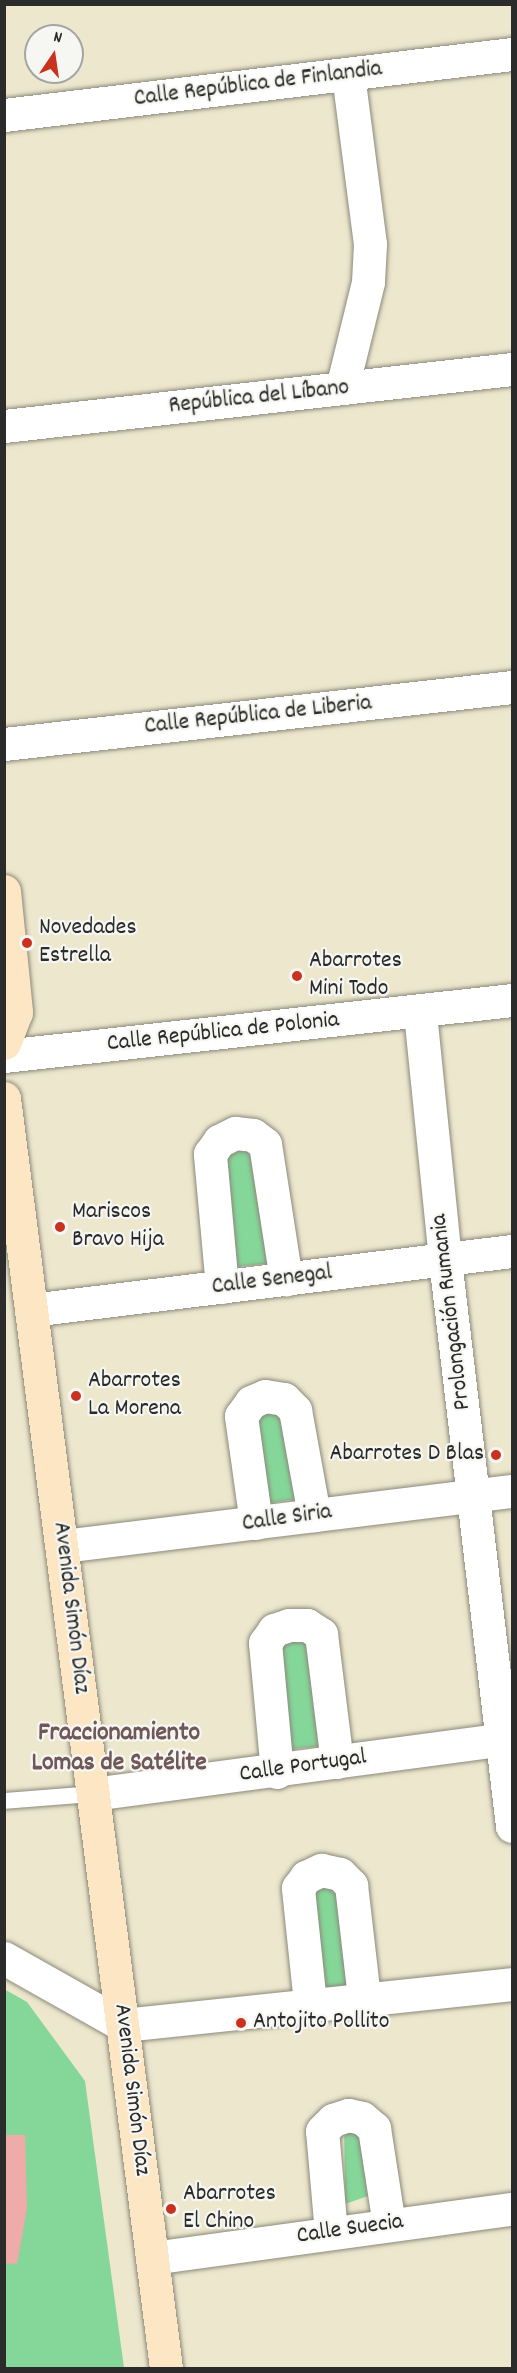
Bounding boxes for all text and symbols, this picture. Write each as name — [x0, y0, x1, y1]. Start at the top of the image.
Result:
north arrow — [24, 24, 84, 84]
text: N — [51, 26, 64, 50]
street label: Calle República de Finlandia — [132, 55, 384, 115]
street label: República del Líbano — [167, 374, 351, 422]
street label: Calle República de Liberia — [143, 690, 373, 742]
place label: Novedades Estrella — [39, 915, 137, 971]
marker: Novedades Estrella — [20, 936, 34, 950]
place label: Abarrotes Mini Todo — [309, 948, 402, 1004]
marker: Abarrotes Mini Todo — [290, 969, 304, 983]
street label: Calle República de Polonia — [106, 1006, 340, 1060]
place label: Mariscos Bravo Hija — [72, 1199, 164, 1255]
street label: Prolongación Rumania — [426, 1212, 478, 1412]
marker: Mariscos Bravo Hija — [53, 1220, 67, 1234]
street label: Calle Senegal — [210, 1259, 334, 1303]
place label: Abarrotes La Morena — [88, 1368, 181, 1424]
marker: Abarrotes La Morena — [69, 1389, 83, 1403]
place label: Abarrotes D Blas — [329, 1441, 484, 1469]
marker: Abarrotes D Blas — [489, 1448, 503, 1462]
street label: Calle Siria — [240, 1498, 334, 1540]
street label: Avenida Simón Díaz — [45, 1520, 95, 1696]
district label: Fraccionamiento Lomas de Satélite — [31, 1718, 207, 1780]
street label: Calle Portugal — [238, 1744, 368, 1790]
street label: Avenida Simón Díaz — [106, 2002, 156, 2178]
place label: Antojito Pollito — [253, 2009, 389, 2037]
marker: Antojito Pollito — [234, 2016, 248, 2030]
place label: Abarrotes El Chino — [183, 2181, 276, 2237]
marker: Abarrotes El Chino — [164, 2202, 178, 2216]
street label: Calle Suecia — [295, 2208, 405, 2252]

